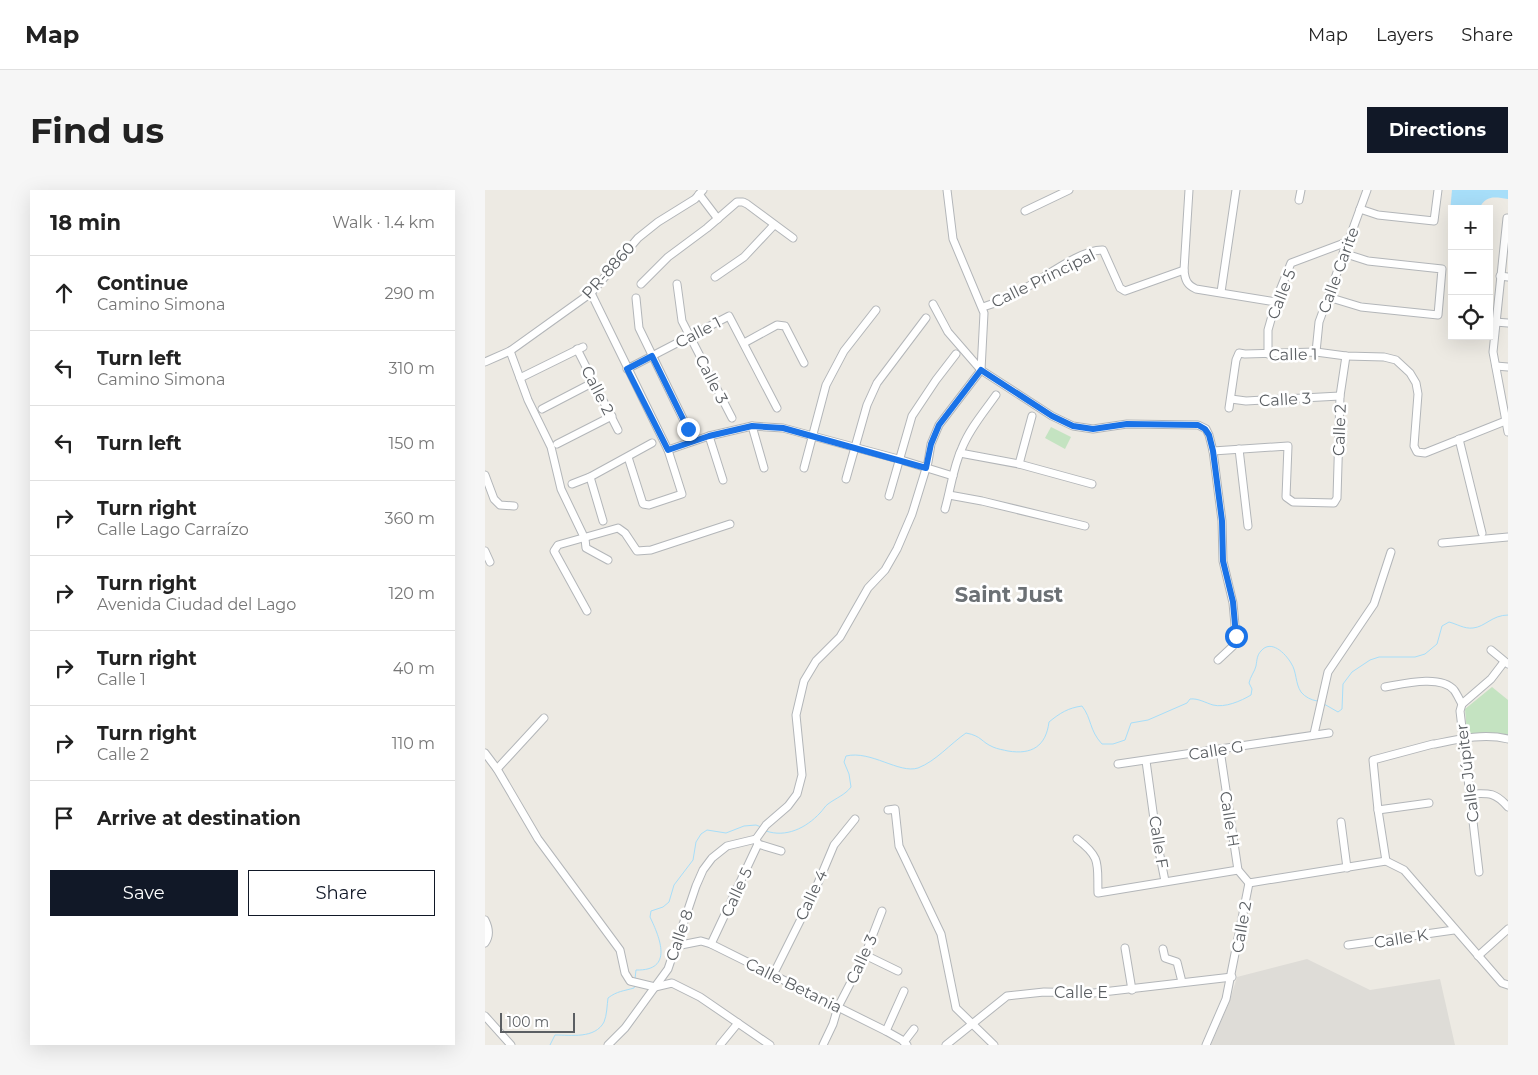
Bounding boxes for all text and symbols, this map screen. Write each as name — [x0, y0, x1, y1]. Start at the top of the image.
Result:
text: Map — [25, 20, 79, 49]
text: Map — [1308, 24, 1348, 46]
text: Layers — [1376, 24, 1433, 46]
text: Share — [1461, 24, 1513, 46]
button: Directions — [1367, 107, 1508, 153]
text: Find us — [30, 109, 164, 152]
map controls — [1448, 205, 1493, 340]
button: + — [1448, 205, 1493, 250]
text: 18 min — [50, 210, 121, 235]
text: Walk · 1.4 km — [332, 213, 435, 232]
street label: Calle Carite — [1314, 225, 1363, 316]
street label: PR-8860 — [578, 238, 639, 303]
street label: Calle Principal — [988, 245, 1098, 312]
button: − — [1448, 250, 1493, 295]
street label: Calle 5 — [1263, 266, 1300, 322]
text: Continue — [97, 272, 188, 295]
icon: ahead — [50, 279, 78, 307]
text: 290 m — [384, 284, 435, 303]
text: Camino Simona — [97, 295, 225, 314]
button: locate — [1448, 295, 1493, 340]
street label: Calle 1 — [672, 313, 724, 352]
street label: Calle 1 — [1268, 345, 1318, 364]
text: Turn left — [97, 347, 182, 370]
street label: Calle 3 — [691, 352, 732, 407]
icon: left — [50, 354, 78, 382]
text: 310 m — [388, 359, 435, 378]
street label: Calle 2 — [577, 363, 618, 418]
text: Camino Simona — [97, 370, 225, 389]
street label: Calle 3 — [1258, 389, 1312, 410]
street label: Calle 2 — [1329, 404, 1350, 456]
route end — [677, 418, 700, 441]
icon: left — [50, 429, 78, 457]
text: Turn left — [97, 432, 182, 455]
text: 150 m — [388, 434, 435, 453]
text: Turn right — [97, 497, 197, 520]
icon: right — [50, 504, 78, 532]
text: 360 m — [384, 509, 435, 528]
text: Calle Lago Carraízo — [97, 520, 249, 539]
text: Turn right — [97, 572, 197, 595]
icon: right — [50, 579, 78, 607]
district label: Saint Just — [955, 582, 1063, 607]
text: 120 m — [388, 584, 435, 603]
text: Avenida Ciudad del Lago — [97, 595, 296, 614]
route start — [1225, 625, 1248, 648]
text: Turn right — [97, 647, 197, 670]
icon: right — [50, 654, 78, 682]
text: 40 m — [393, 659, 435, 678]
text: Calle 1 — [97, 670, 146, 689]
text: Turn right — [97, 722, 197, 745]
street label: Calle Júpiter — [1452, 723, 1483, 823]
icon: right — [50, 729, 78, 757]
text: 110 m — [392, 734, 435, 753]
street label: Calle G — [1187, 737, 1245, 764]
text: Calle 2 — [97, 745, 149, 764]
street label: Calle H — [1216, 790, 1243, 848]
icon: arrive — [50, 804, 78, 832]
text: Arrive at destination — [97, 807, 301, 830]
street label: Calle F — [1145, 814, 1172, 870]
street label: Calle 5 — [717, 865, 756, 920]
street label: Calle 4 — [791, 866, 832, 924]
button: Save — [50, 870, 238, 916]
button: Share — [248, 870, 435, 916]
street label: Calle 2 — [1228, 900, 1255, 954]
street label: Calle 8 — [662, 907, 697, 963]
street label: Calle K — [1373, 925, 1430, 952]
street label: Calle 3 — [842, 932, 881, 987]
street label: Calle Betania — [742, 954, 845, 1017]
street label: Calle E — [1054, 983, 1108, 1002]
scale bar — [500, 1010, 575, 1033]
text: 100 m — [507, 1013, 549, 1031]

